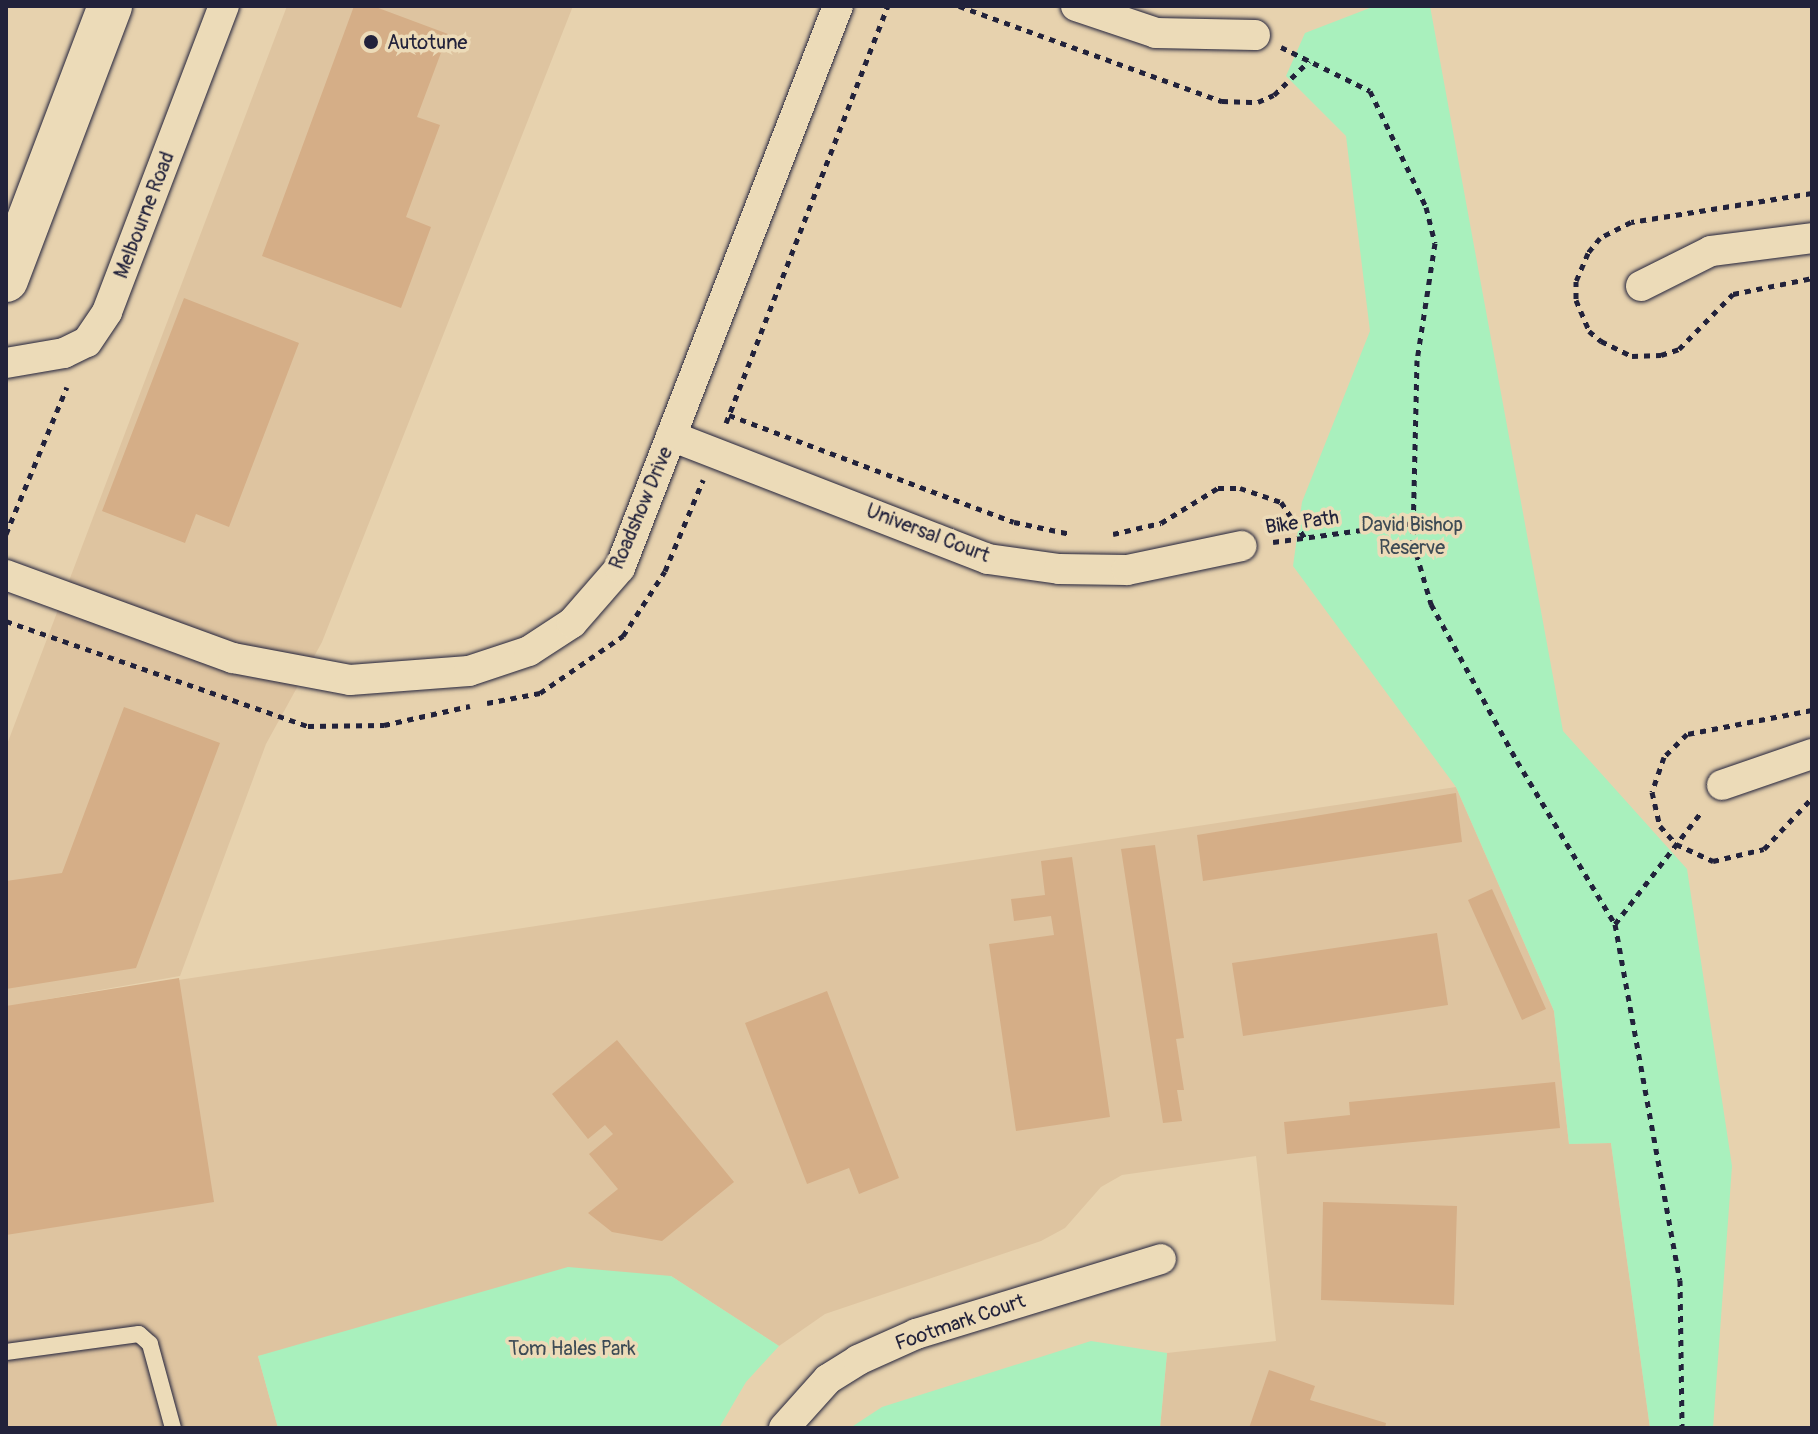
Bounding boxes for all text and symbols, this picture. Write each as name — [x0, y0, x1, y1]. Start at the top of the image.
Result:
place label: Autotune — [387, 30, 467, 54]
marker: Autotune — [362, 33, 380, 51]
street label: Melbourne Road — [109, 148, 179, 282]
street label: Roadshow Drive — [604, 443, 678, 573]
street label: Universal Court — [863, 498, 993, 568]
street label: Bike Path — [1264, 505, 1340, 539]
park label: David Bishop Reserve — [1361, 513, 1463, 560]
street label: Footmark Court — [892, 1289, 1028, 1355]
park label: Tom Hales Park — [508, 1336, 636, 1360]

